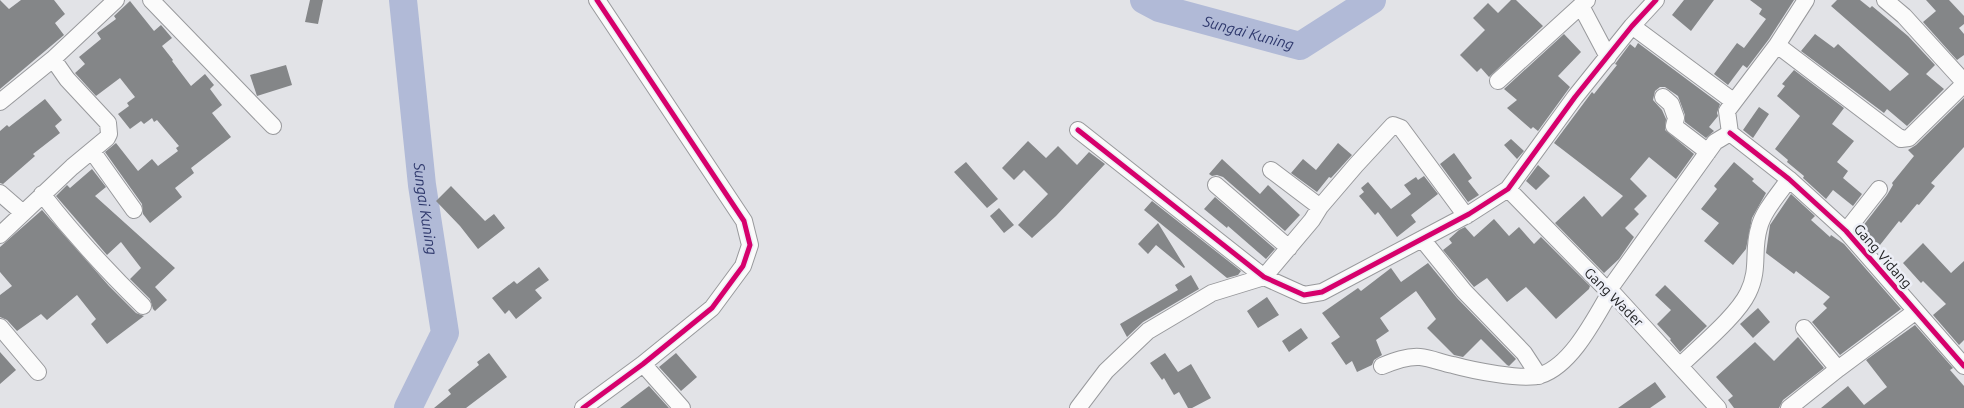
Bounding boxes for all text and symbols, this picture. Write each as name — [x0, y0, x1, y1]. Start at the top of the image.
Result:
water label: Sungai Kuning — [1201, 12, 1296, 53]
water label: Sungai Kuning — [411, 161, 441, 256]
street label: Gang Vidang — [1851, 221, 1915, 291]
street label: Gang Wader — [1581, 264, 1647, 330]

